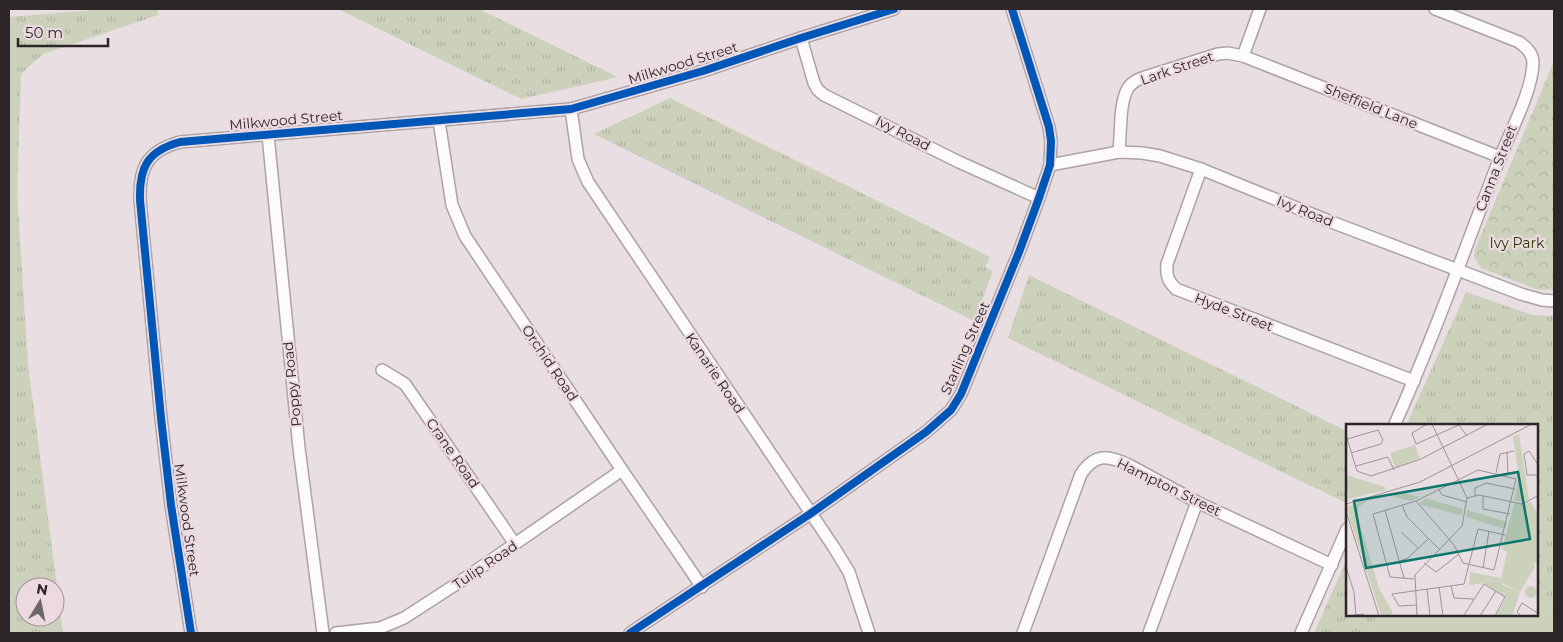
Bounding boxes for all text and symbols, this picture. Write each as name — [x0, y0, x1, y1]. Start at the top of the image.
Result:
scale bar — [18, 15, 108, 47]
text: 50 m — [25, 23, 63, 42]
street label: Milkwood Street — [626, 38, 740, 88]
street label: Lark Street — [1138, 47, 1216, 89]
street label: Sheffield Lane — [1321, 79, 1421, 133]
street label: Milkwood Street — [228, 106, 344, 134]
street label: Ivy Road — [872, 111, 934, 155]
street label: Canna Street — [1471, 122, 1521, 214]
street label: Ivy Road — [1274, 191, 1336, 231]
park label: Ivy Park — [1490, 234, 1545, 252]
street label: Hyde Street — [1192, 289, 1276, 335]
street label: Starling Street — [936, 298, 994, 398]
street label: Orchid Road — [518, 322, 582, 404]
street label: Kanarie Road — [681, 329, 749, 417]
street label: Poppy Road — [279, 341, 305, 427]
street label: Crane Road — [422, 414, 484, 492]
inset map — [1346, 424, 1538, 617]
street label: Hampton Street — [1114, 454, 1224, 520]
street label: Milkwood Street — [170, 462, 204, 578]
street label: Tulip Road — [449, 537, 521, 593]
north arrow — [15, 577, 65, 627]
text: N — [35, 579, 49, 599]

